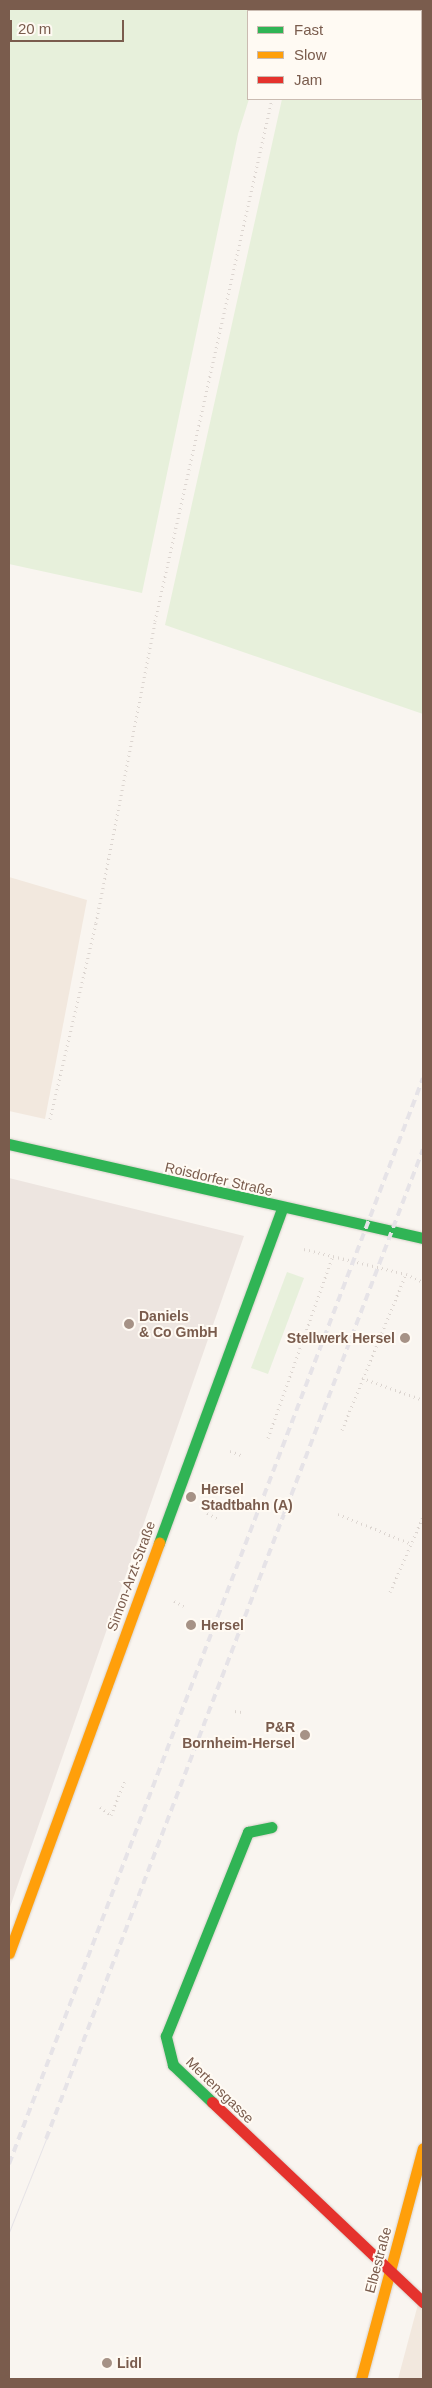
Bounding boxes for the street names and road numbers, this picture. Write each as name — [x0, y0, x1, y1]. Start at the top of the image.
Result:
street label: Roisdorfer Straße — [163, 1158, 275, 1200]
street label: Simon-Arzt-Straße — [103, 1519, 159, 1633]
street label: Mertensgasse — [183, 2053, 257, 2127]
street label: Elbestraße — [361, 2225, 395, 2295]

